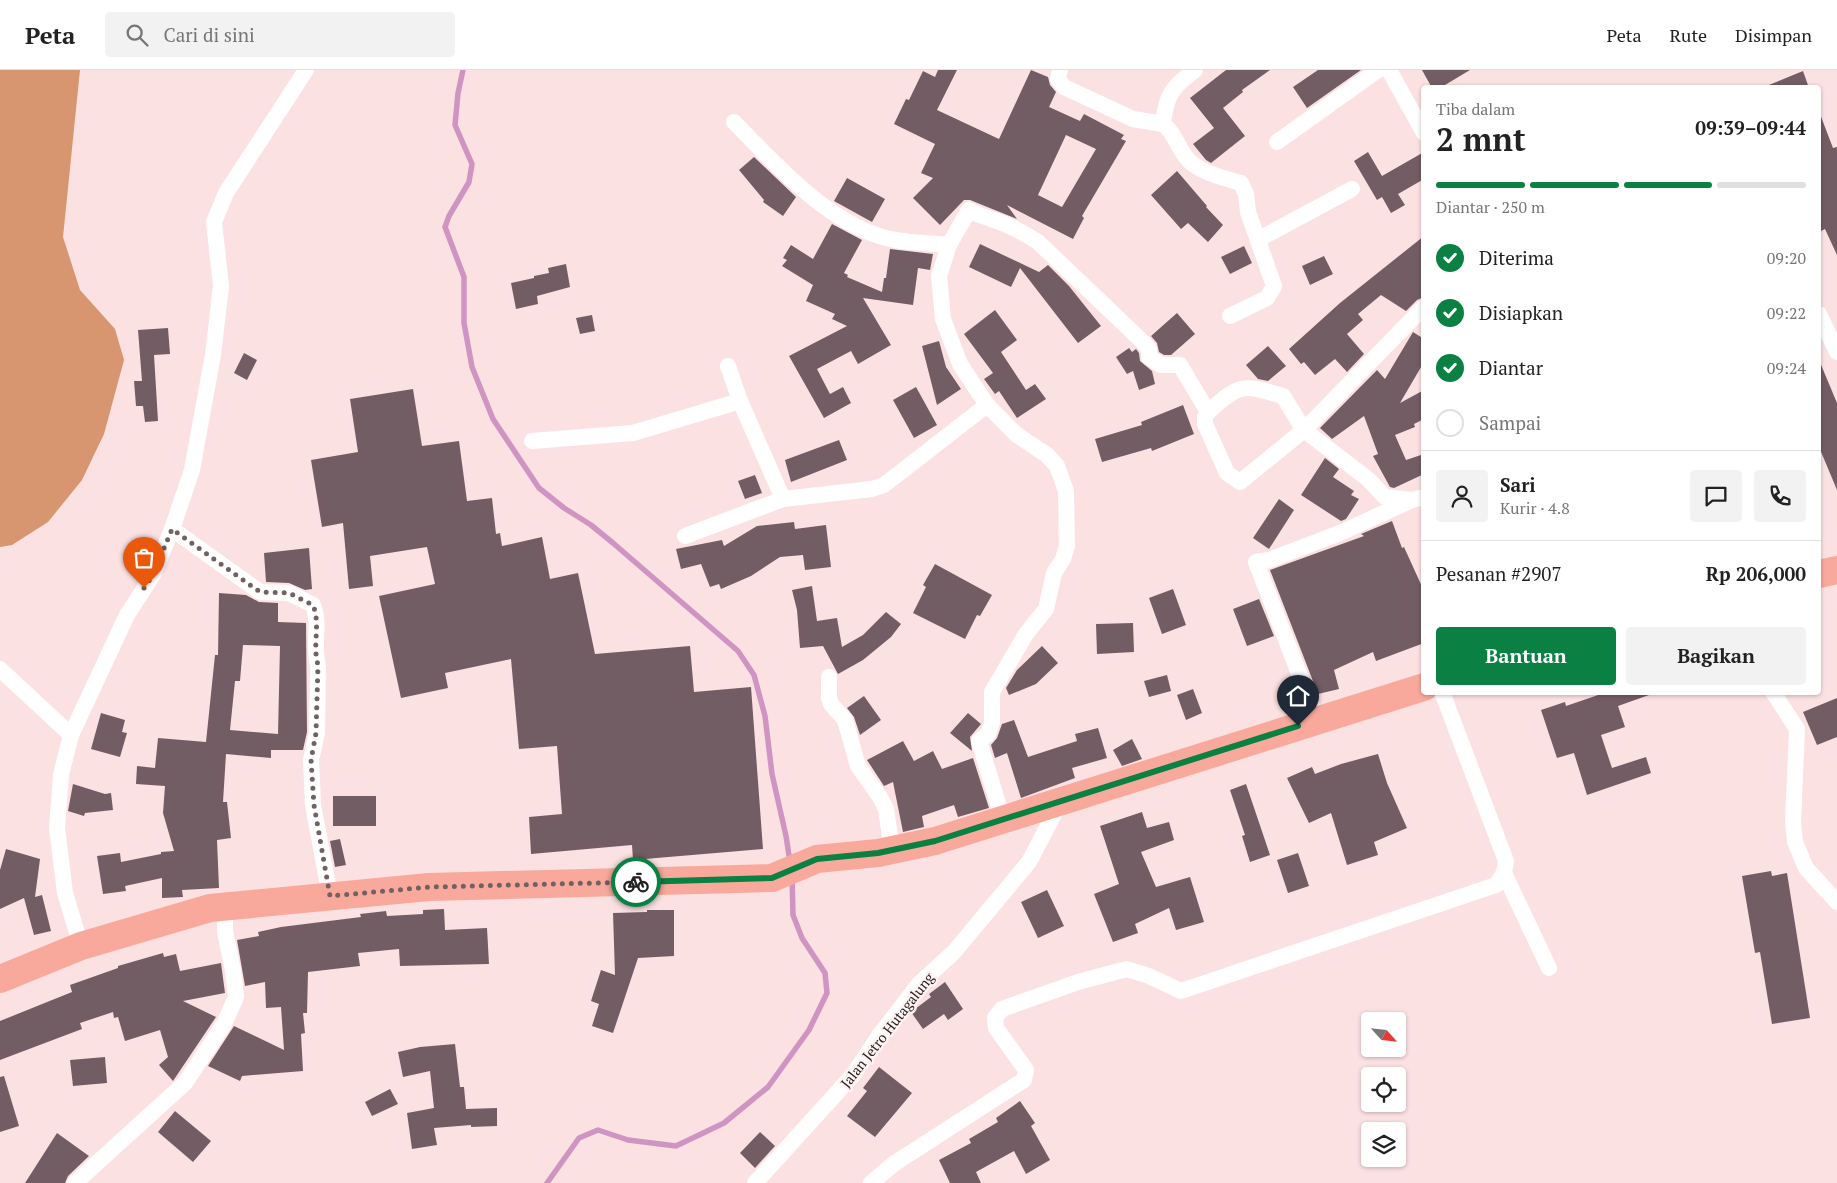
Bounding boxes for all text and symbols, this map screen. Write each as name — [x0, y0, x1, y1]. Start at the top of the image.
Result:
search box — [105, 12, 455, 57]
text: Peta — [25, 19, 75, 51]
icon: search — [123, 21, 151, 49]
text: Cari di sini — [163, 22, 255, 47]
text: Peta — [1607, 23, 1642, 47]
text: Rute — [1670, 23, 1707, 47]
text: Disimpan — [1735, 23, 1812, 47]
text: Tiba dalam — [1436, 98, 1515, 120]
text: 09:39–09:44 — [1695, 115, 1806, 140]
text: 2 mnt — [1436, 118, 1526, 160]
text: Diantar · 250 m — [1436, 196, 1545, 218]
icon: check — [1436, 244, 1464, 272]
text: Diterima — [1479, 245, 1554, 270]
text: 09:20 — [1767, 247, 1806, 269]
icon: check — [1436, 299, 1464, 327]
text: Disiapkan — [1479, 300, 1563, 325]
text: 09:22 — [1767, 302, 1806, 324]
icon: check — [1436, 354, 1464, 382]
text: Diantar — [1479, 355, 1543, 380]
text: 09:24 — [1767, 357, 1806, 379]
text: Sampai — [1479, 410, 1541, 435]
button: person — [1436, 470, 1488, 522]
button: chat — [1690, 470, 1742, 522]
button: phone — [1754, 470, 1806, 522]
text: Sari — [1500, 472, 1536, 497]
text: Kurir · 4.8 — [1500, 497, 1570, 519]
pin — [123, 537, 165, 588]
icon: bag — [130, 544, 158, 572]
text: Pesanan #2907 — [1436, 561, 1562, 586]
text: Rp 206,000 — [1706, 561, 1806, 586]
button: Bantuan — [1436, 627, 1616, 685]
button: Bagikan — [1626, 627, 1806, 685]
pin — [1277, 675, 1319, 726]
icon: home — [1284, 682, 1312, 710]
courier — [611, 857, 661, 907]
icon: bike — [622, 868, 650, 896]
street label: Jalan Jetro Hutagalung — [836, 968, 938, 1091]
north arrow — [1361, 1012, 1406, 1058]
map controls — [1361, 1012, 1406, 1167]
button: locate — [1361, 1067, 1406, 1112]
button: layers — [1361, 1122, 1406, 1167]

